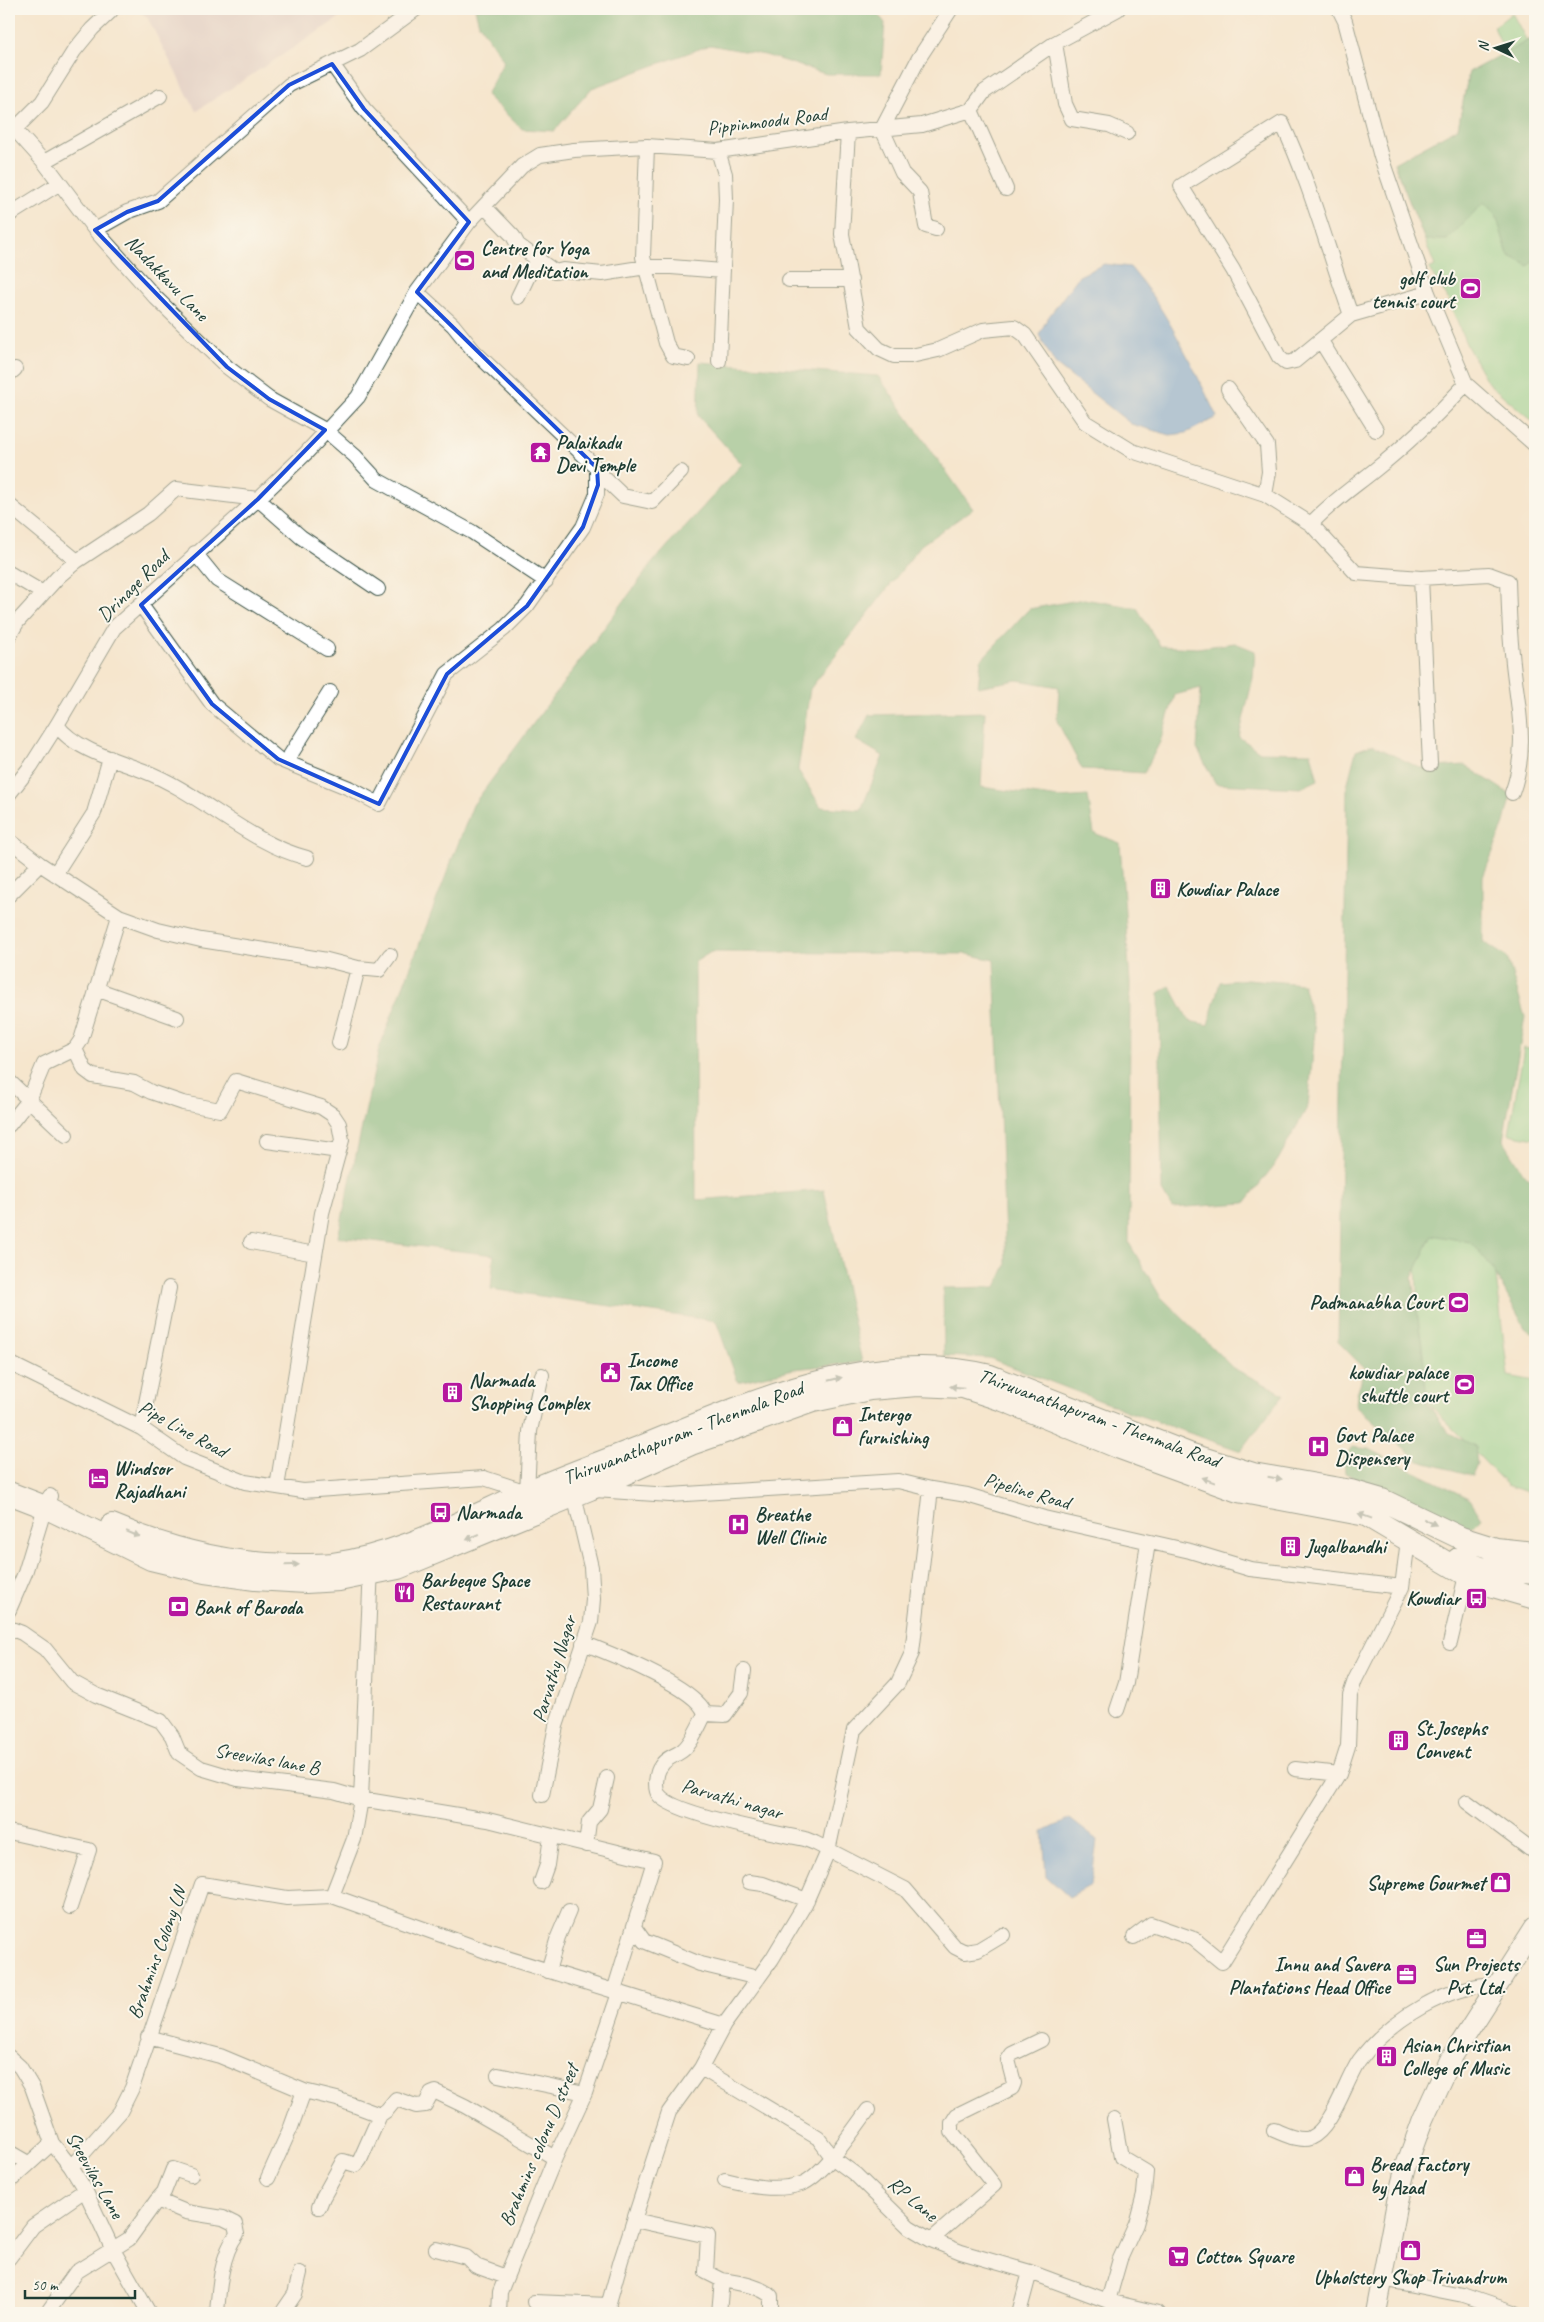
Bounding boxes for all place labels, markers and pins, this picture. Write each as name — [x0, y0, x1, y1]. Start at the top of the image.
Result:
place label: Centre for Yoga and Meditation — [481, 236, 590, 284]
sports icon: Centre for Yoga and Meditation — [453, 248, 477, 272]
place label: golf club tennis court — [1372, 266, 1457, 314]
sports icon: golf club tennis court — [1459, 277, 1483, 301]
place label: Palaikadu Devi Temple — [556, 430, 637, 478]
temple icon: Palaikadu Devi Temple — [528, 441, 552, 465]
building icon: Kowdiar Palace — [1148, 877, 1172, 901]
place label: Kowdiar Palace — [1176, 877, 1279, 902]
place label: Padmanabha Court — [1310, 1290, 1445, 1315]
sports icon: Padmanabha Court — [1447, 1290, 1471, 1314]
place label: Income Tax Office — [627, 1348, 693, 1396]
public building icon: Income Tax Office — [599, 1360, 623, 1384]
place label: kowdiar palace shuttle court — [1348, 1360, 1450, 1408]
place label: Narmada Shopping Complex — [469, 1368, 591, 1416]
sports icon: kowdiar palace shuttle court — [1452, 1372, 1476, 1396]
building icon: Narmada Shopping Complex — [441, 1380, 465, 1404]
place label: Intergo furnishing — [858, 1402, 930, 1450]
shop icon: Intergo furnishing — [830, 1414, 854, 1438]
place label: Govt Palace Dispensery — [1335, 1423, 1415, 1471]
hospital icon: Govt Palace Dispensery — [1307, 1435, 1331, 1459]
place label: Windsor Rajadhani — [114, 1456, 188, 1504]
hotel icon: Windsor Rajadhani — [86, 1467, 110, 1491]
bus stop icon: Narmada — [428, 1500, 452, 1524]
place label: Narmada — [456, 1500, 523, 1525]
place label: Breathe Well Clinic — [755, 1502, 827, 1550]
hospital icon: Breathe Well Clinic — [727, 1513, 751, 1537]
building icon: Jugalbandhi — [1278, 1534, 1302, 1558]
place label: Jugalbandhi — [1304, 1534, 1389, 1559]
place label: Barbeque Space Restaurant — [421, 1568, 530, 1616]
restaurant icon: Barbeque Space Restaurant — [393, 1580, 417, 1604]
place label: Kowdiar — [1406, 1586, 1463, 1611]
bus stop icon: Kowdiar — [1464, 1586, 1488, 1610]
bank icon: Bank of Baroda — [166, 1595, 190, 1619]
place label: Bank of Baroda — [194, 1595, 304, 1620]
place label: St.Josephs Convent — [1415, 1716, 1489, 1764]
building icon: St.Josephs Convent — [1387, 1728, 1411, 1752]
place label: Supreme Gourmet — [1367, 1871, 1488, 1896]
shop icon: Supreme Gourmet — [1489, 1871, 1513, 1895]
office icon: Sun Projects Pvt. Ltd. — [1464, 1926, 1488, 1950]
place label: Innu and Savera Plantations Head Office — [1229, 1952, 1392, 2000]
place label: Sun Projects Pvt. Ltd. — [1433, 1952, 1521, 2000]
office icon: Innu and Savera Plantations Head Office — [1394, 1963, 1418, 1987]
place label: Asian Christian College of Music — [1402, 2033, 1511, 2081]
building icon: Asian Christian College of Music — [1374, 2045, 1398, 2069]
place label: Bread Factory by Azad — [1370, 2152, 1470, 2201]
shop icon: Bread Factory by Azad — [1342, 2164, 1366, 2188]
shop icon: Upholstery Shop Trivandrum — [1398, 2239, 1422, 2263]
supermarket icon: Cotton Square — [1167, 2244, 1191, 2268]
place label: Cotton Square — [1195, 2244, 1295, 2269]
place label: Upholstery Shop Trivandrum — [1314, 2265, 1508, 2290]

